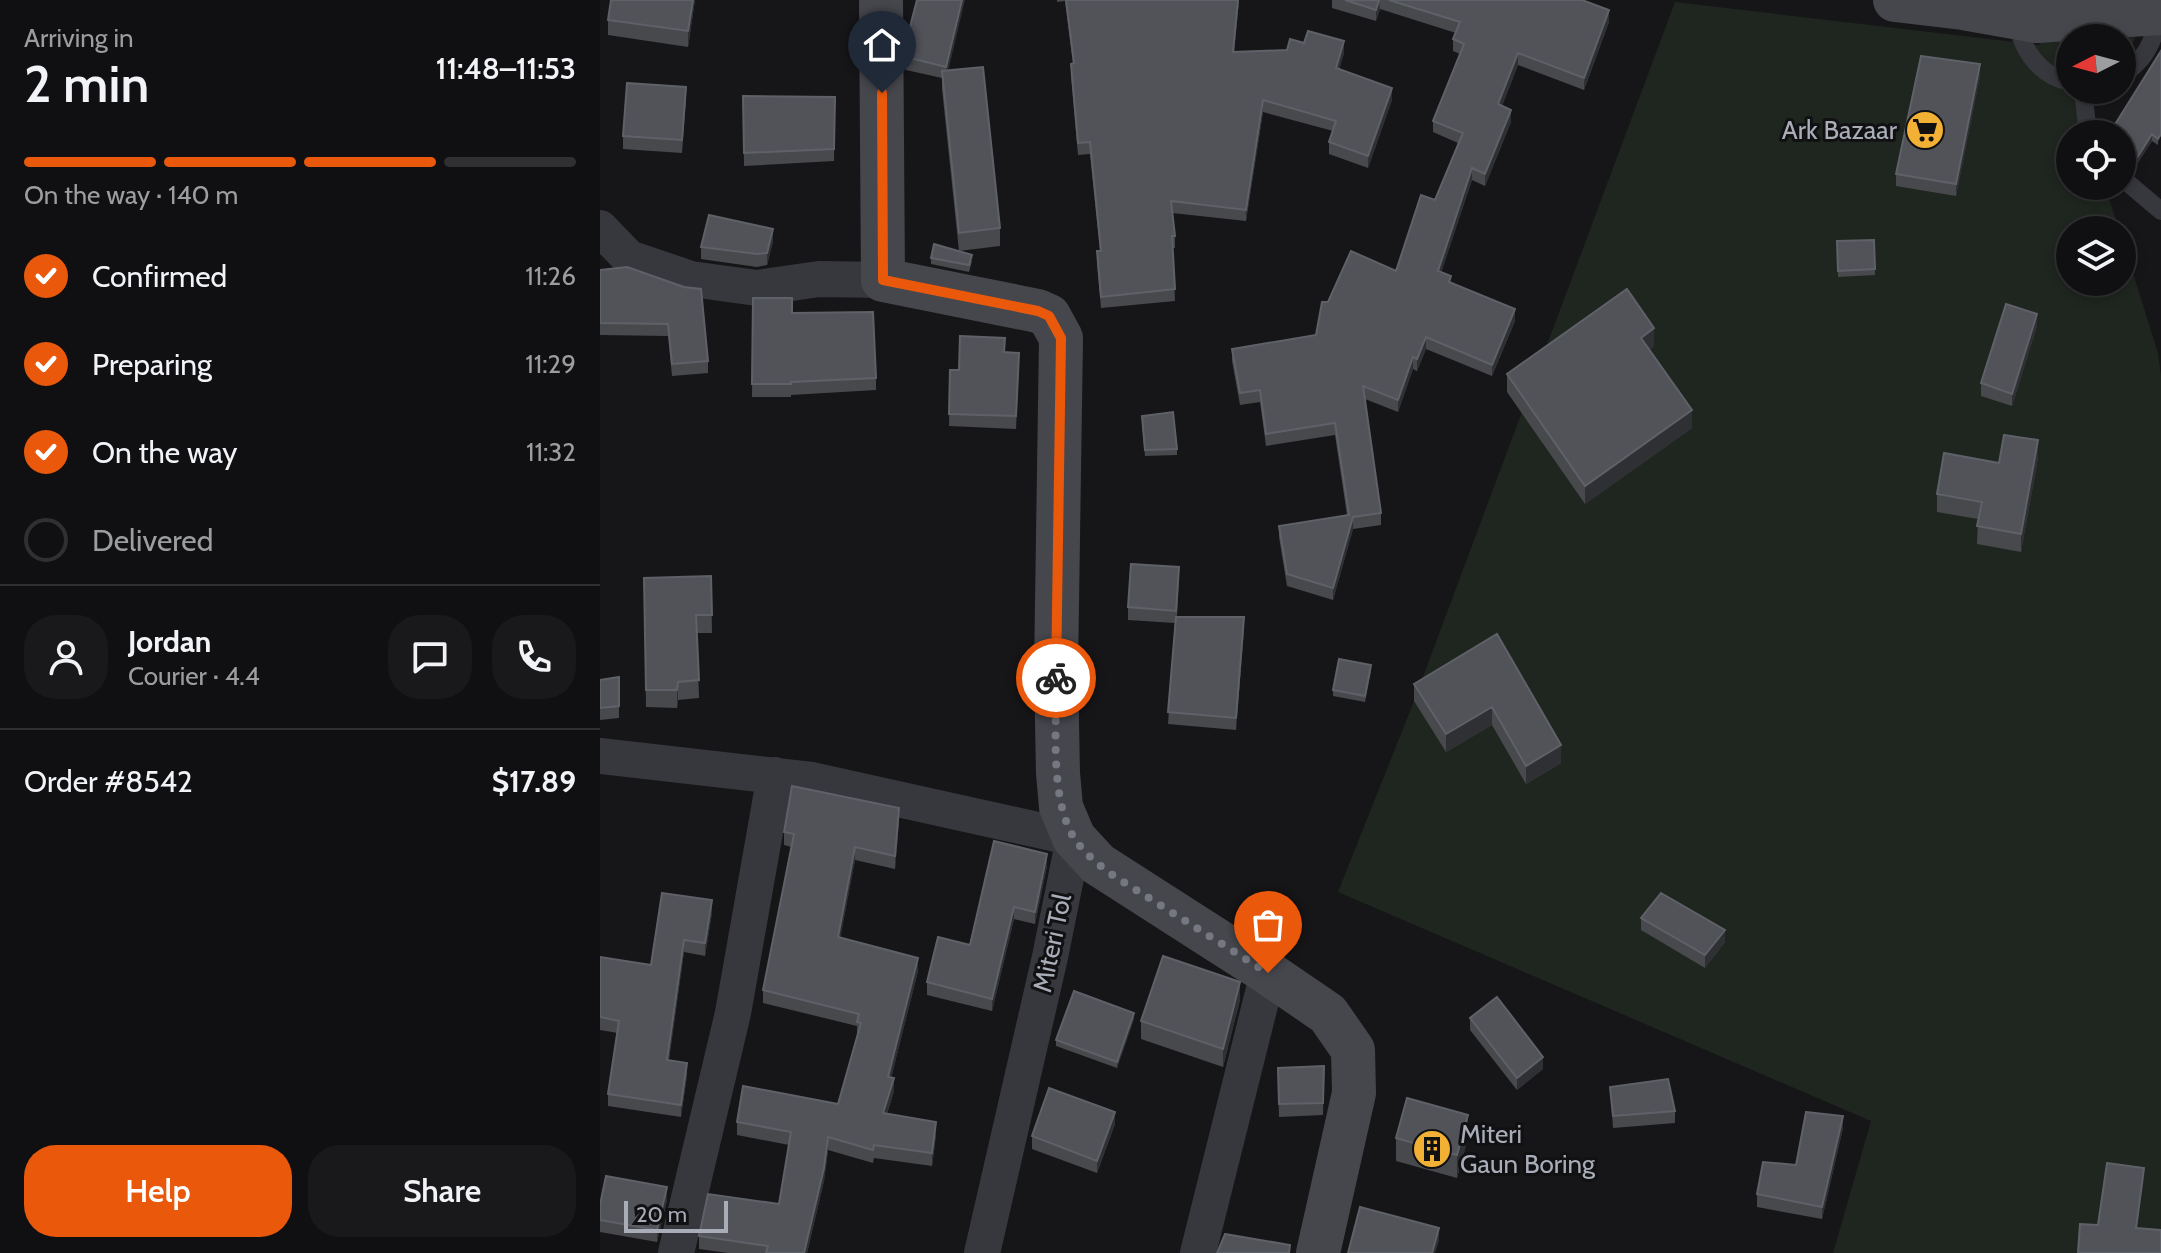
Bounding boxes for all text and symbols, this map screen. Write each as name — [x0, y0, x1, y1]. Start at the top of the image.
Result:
pin — [848, 11, 916, 93]
text: Arriving in — [24, 22, 134, 54]
icon: home — [860, 23, 904, 67]
north arrow — [2056, 24, 2136, 104]
map controls — [2056, 24, 2136, 296]
text: 11:48–11:53 — [436, 50, 576, 87]
text: 2 min — [24, 52, 149, 115]
supermarket icon: Ark Bazaar — [1904, 109, 1946, 151]
place label: Ark Bazaar — [1782, 114, 1898, 146]
button: locate — [2056, 120, 2136, 200]
text: On the way · 140 m — [24, 179, 238, 211]
button: layers — [2056, 216, 2136, 296]
icon: check — [24, 254, 68, 298]
text: Confirmed — [92, 258, 227, 295]
text: 11:26 — [525, 260, 576, 292]
icon: check — [24, 342, 68, 386]
text: Preparing — [92, 346, 212, 383]
text: 11:29 — [525, 348, 576, 380]
icon: check — [24, 430, 68, 474]
text: On the way — [92, 434, 237, 471]
text: 11:32 — [526, 436, 576, 468]
text: Delivered — [92, 522, 213, 559]
button: person — [24, 615, 108, 699]
button: chat — [388, 615, 472, 699]
button: phone — [492, 615, 576, 699]
text: Jordan — [128, 623, 211, 660]
courier — [1016, 638, 1096, 718]
icon: bike — [1034, 656, 1078, 700]
text: Courier · 4.4 — [128, 660, 260, 692]
text: Order #8542 — [24, 763, 193, 800]
text: $17.89 — [492, 763, 576, 800]
street label: Miteri Tol — [1026, 891, 1078, 995]
pin — [1234, 891, 1302, 973]
icon: bag — [1246, 903, 1290, 947]
place label: Miteri Gaun Boring — [1460, 1118, 1596, 1180]
building icon: Miteri Gaun Boring — [1411, 1128, 1453, 1170]
button: Help — [24, 1145, 292, 1237]
button: Share — [308, 1145, 576, 1237]
scale bar — [624, 1197, 728, 1233]
text: 20 m — [636, 1201, 687, 1228]

